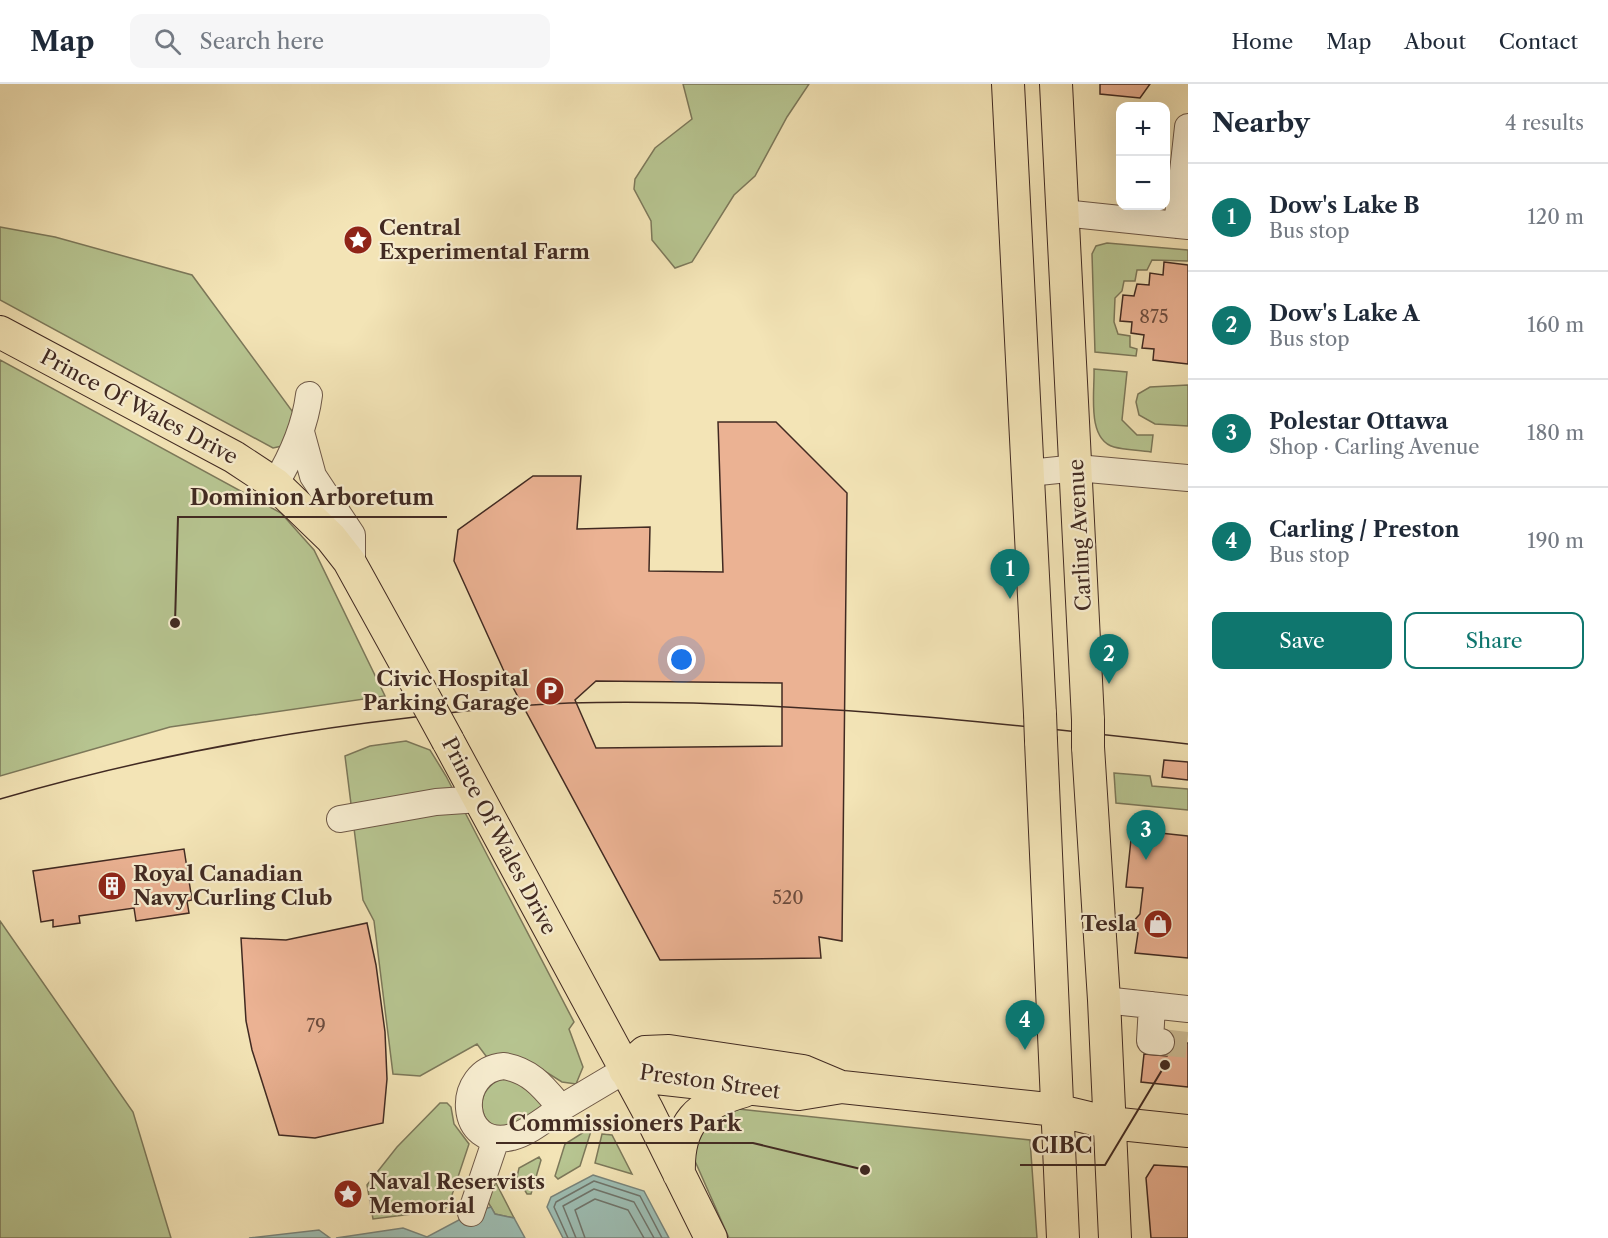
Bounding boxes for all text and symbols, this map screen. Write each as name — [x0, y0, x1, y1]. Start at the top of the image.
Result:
search box — [130, 14, 550, 68]
text: Map — [30, 24, 94, 58]
icon: search — [151, 25, 184, 58]
text: Search here — [199, 28, 324, 55]
text: Home — [1232, 29, 1293, 54]
text: Map — [1326, 29, 1371, 54]
text: About — [1404, 29, 1466, 54]
text: Contact — [1499, 29, 1578, 54]
map controls — [1116, 102, 1170, 210]
button: + — [1116, 102, 1170, 156]
text: Nearby — [1212, 107, 1310, 139]
text: 4 results — [1505, 111, 1584, 135]
button: − — [1116, 156, 1170, 210]
text: Dow's Lake B — [1269, 192, 1420, 219]
text: 1 — [1227, 205, 1236, 229]
text: 120 m — [1527, 205, 1584, 229]
place label: Central Experimental Farm — [379, 215, 590, 264]
text: Bus stop — [1269, 219, 1350, 243]
place icon: Central Experimental Farm — [342, 224, 374, 256]
text: Dow's Lake A — [1269, 300, 1419, 327]
house number: 875 — [1139, 306, 1169, 328]
text: 2 — [1226, 313, 1237, 337]
text: 160 m — [1527, 313, 1584, 337]
text: Bus stop — [1269, 327, 1350, 351]
street label: Prince Of Wales Drive — [36, 344, 242, 469]
text: Polestar Ottawa — [1269, 408, 1448, 435]
text: 3 — [1226, 421, 1237, 445]
text: 180 m — [1527, 421, 1584, 445]
text: Shop · Carling Avenue — [1269, 435, 1479, 459]
street label: Carling Avenue — [1063, 458, 1096, 612]
callout: Dominion Arboretum — [178, 477, 447, 517]
text: Dominion Arboretum — [190, 484, 434, 511]
text: Carling / Preston — [1269, 516, 1460, 543]
text: 4 — [1226, 529, 1237, 553]
text: 190 m — [1527, 529, 1584, 553]
text: Bus stop — [1269, 543, 1350, 567]
pin: 1 — [990, 550, 1030, 599]
button: Save — [1212, 612, 1392, 669]
button: Share — [1404, 612, 1584, 669]
pin: 2 — [1090, 634, 1128, 684]
your location — [667, 645, 696, 674]
place label: Civic Hospital Parking Garage — [363, 666, 529, 715]
parking icon: Civic Hospital Parking Garage — [534, 675, 566, 707]
street label: Prince Of Wales Drive — [437, 733, 562, 939]
pin: 3 — [1126, 810, 1166, 860]
place label: Royal Canadian Navy Curling Club — [133, 861, 333, 910]
building icon: Royal Canadian Navy Curling Club — [96, 870, 128, 902]
house number: 520 — [772, 887, 804, 909]
shop icon: Tesla — [1142, 908, 1174, 940]
place label: Tesla — [1081, 911, 1138, 936]
pin: 4 — [1006, 1000, 1044, 1050]
house number: 79 — [306, 1015, 326, 1037]
street label: Preston Street — [638, 1059, 783, 1104]
callout: Commissioners Park — [496, 1103, 753, 1143]
text: Commissioners Park — [509, 1110, 742, 1137]
callout: CIBC — [1020, 1125, 1105, 1165]
text: CIBC — [1031, 1132, 1093, 1159]
place label: Naval Reservists Memorial — [369, 1169, 545, 1218]
place icon: Naval Reservists Memorial — [332, 1178, 364, 1210]

